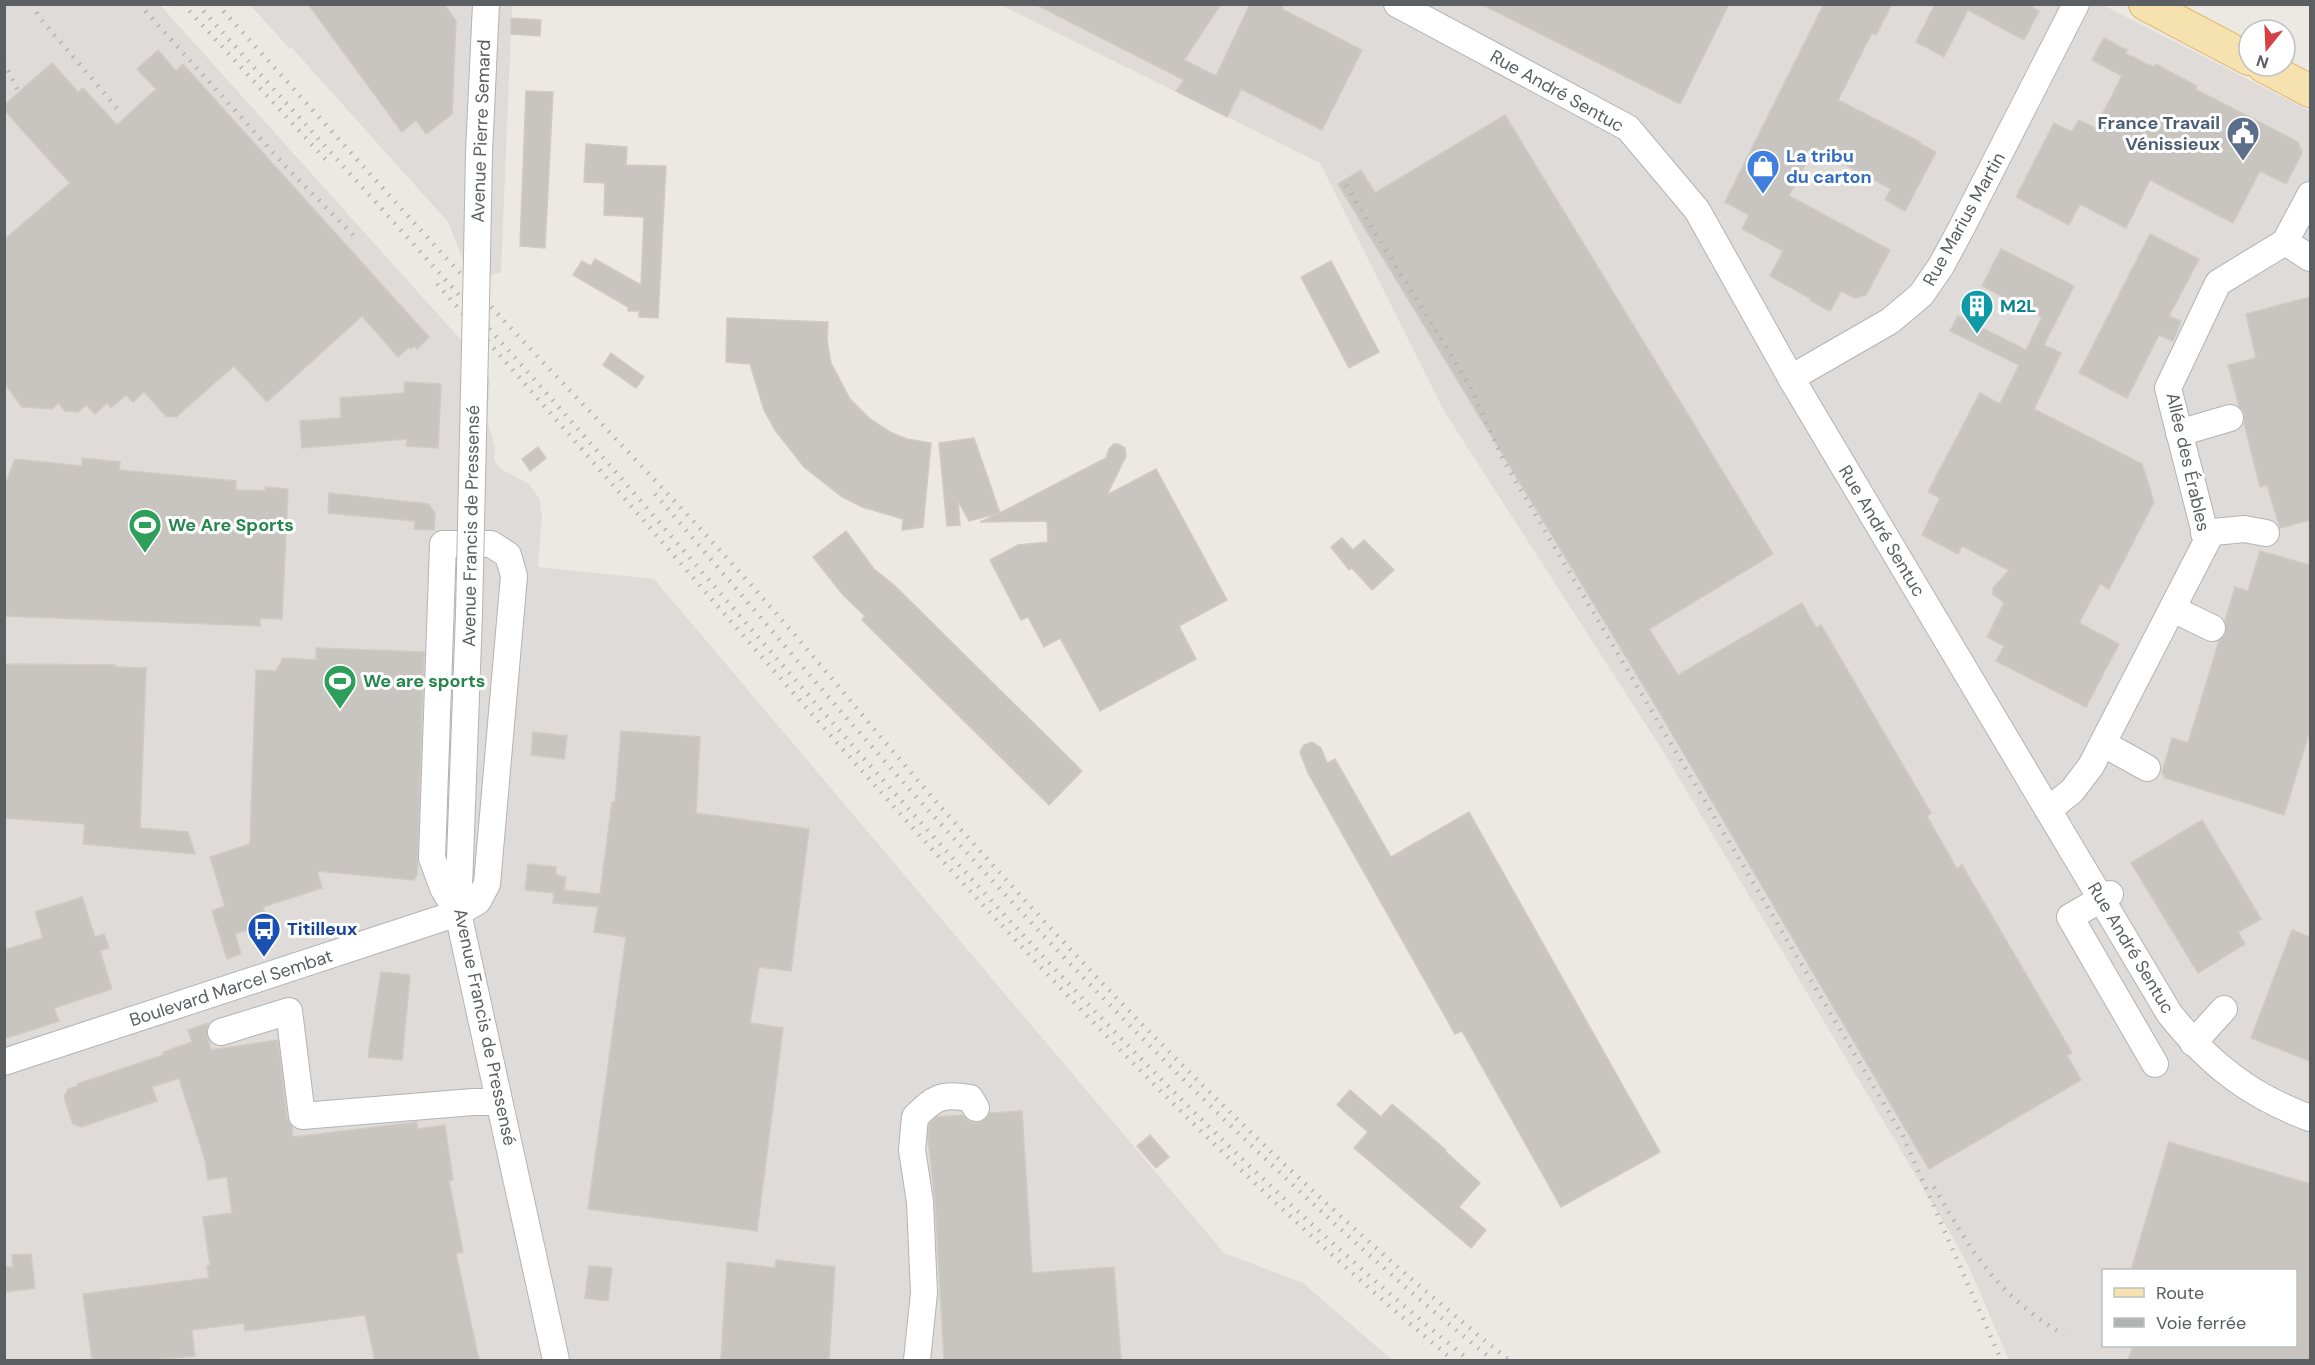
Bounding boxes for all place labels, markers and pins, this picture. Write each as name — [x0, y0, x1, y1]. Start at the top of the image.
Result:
place label: France Travail Vénissieux — [2098, 111, 2220, 156]
public building icon: France Travail Vénissieux — [2225, 115, 2261, 162]
place label: La tribu du carton — [1786, 144, 1872, 189]
shop icon: La tribu du carton — [1745, 148, 1781, 195]
building icon: M2L — [1959, 288, 1995, 335]
place label: M2L — [2000, 294, 2036, 318]
sports icon: We Are Sports — [127, 507, 163, 554]
place label: We Are Sports — [168, 513, 294, 537]
sports icon: We are sports — [322, 663, 358, 710]
place label: We are sports — [363, 669, 485, 693]
bus stop icon: Titilleux — [246, 911, 282, 958]
place label: Titilleux — [287, 917, 357, 941]

